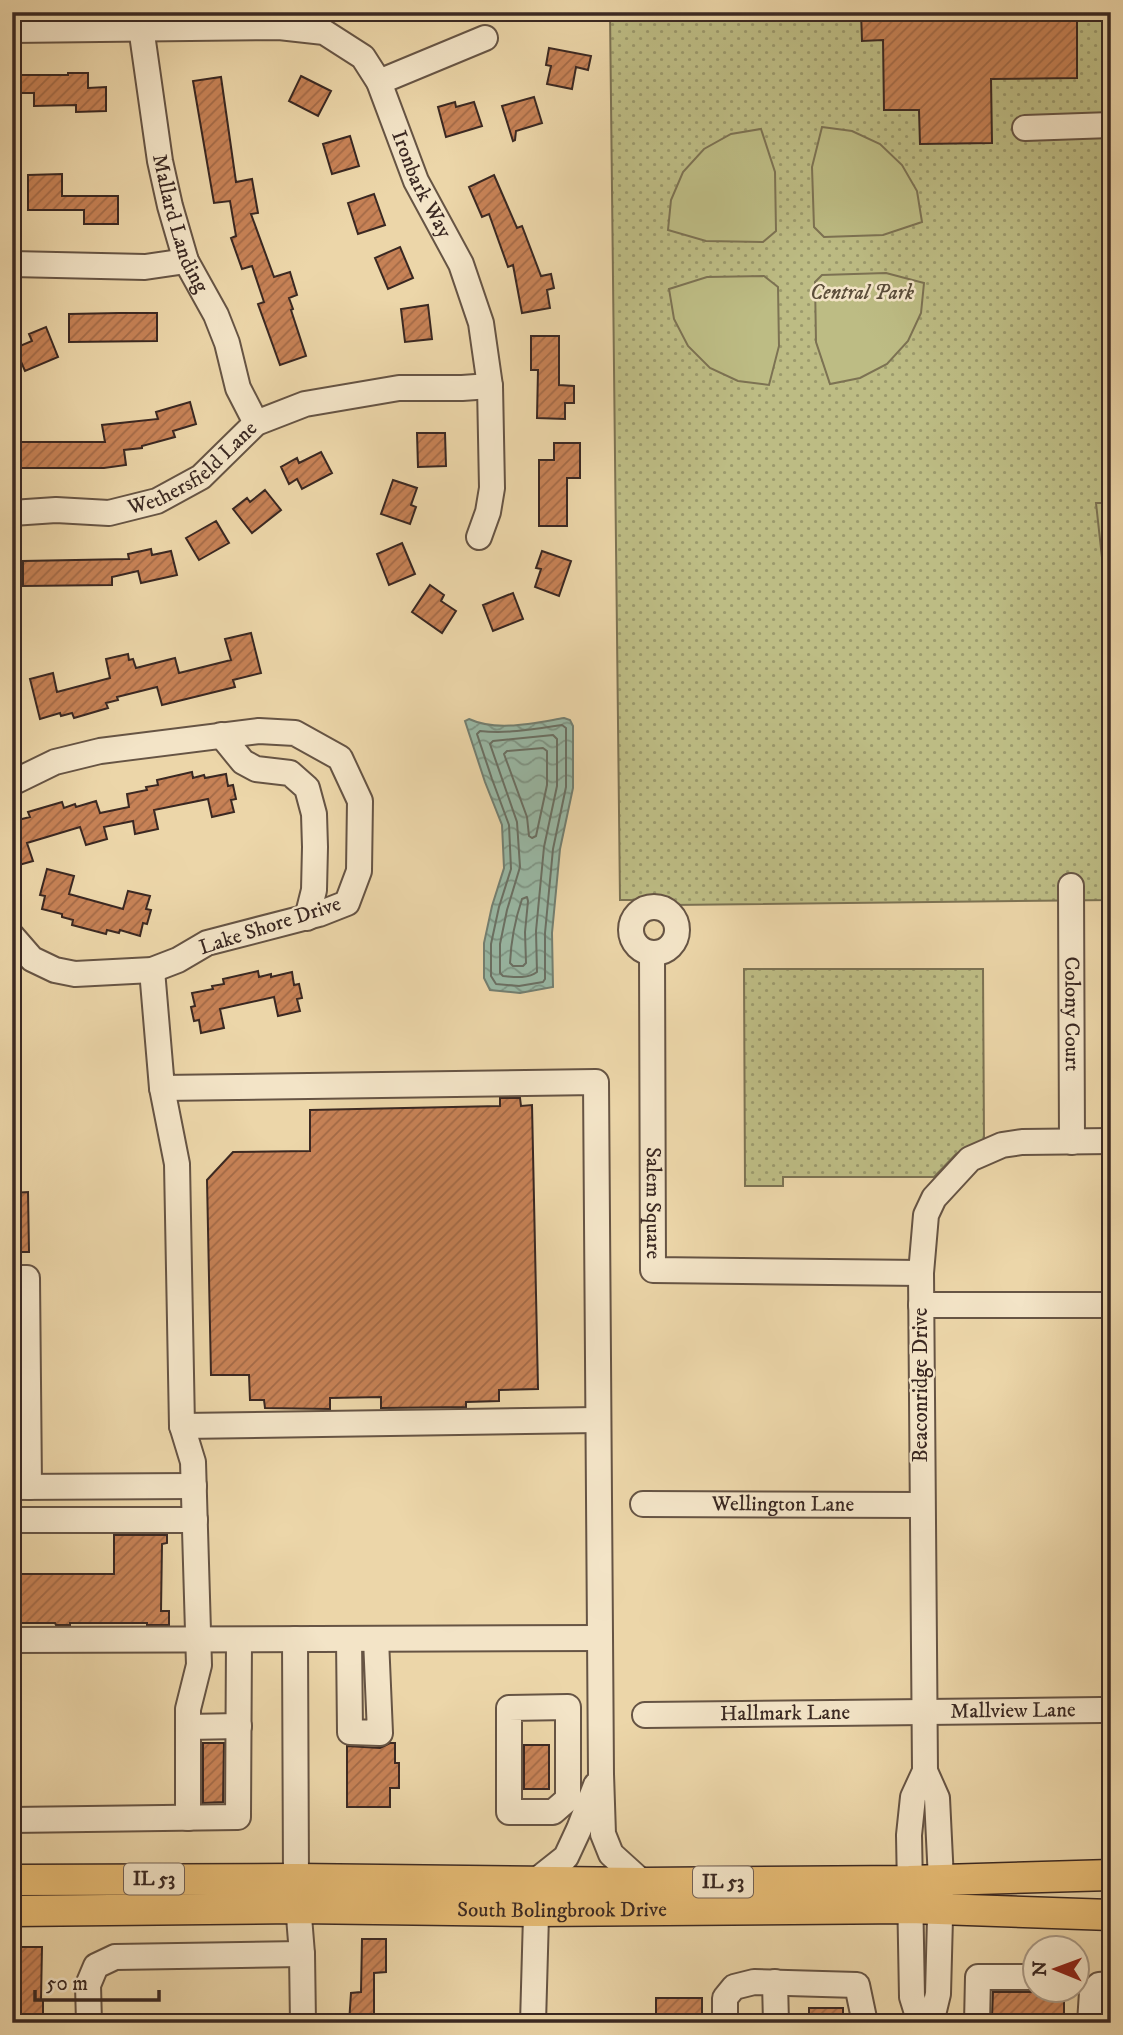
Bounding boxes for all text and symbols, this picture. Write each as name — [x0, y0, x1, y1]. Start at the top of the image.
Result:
street label: Ironbark Way — [385, 127, 458, 243]
street label: Mallard Landing — [146, 152, 214, 298]
park label: Central Park — [810, 280, 914, 306]
street label: Wethersfield Lane — [124, 416, 263, 521]
street label: Lake Shore Drive — [196, 891, 344, 961]
street label: Colony Court — [1058, 957, 1085, 1072]
street label: Salem Square — [640, 1147, 666, 1259]
street label: Beaconridge Drive — [908, 1307, 934, 1463]
street label: Wellington Lane — [711, 1491, 855, 1518]
street label: Mallview Lane — [950, 1697, 1076, 1725]
street label: Hallmark Lane — [720, 1700, 851, 1727]
road number: IL 53 — [124, 1864, 184, 1895]
road number: IL 53 — [693, 1866, 753, 1898]
street label: South Bolingbrook Drive — [457, 1897, 667, 1924]
north arrow — [1021, 1934, 1092, 2004]
scale bar — [35, 1958, 159, 2002]
text: N — [1029, 1960, 1052, 1977]
text: 50 m — [46, 1971, 88, 1997]

